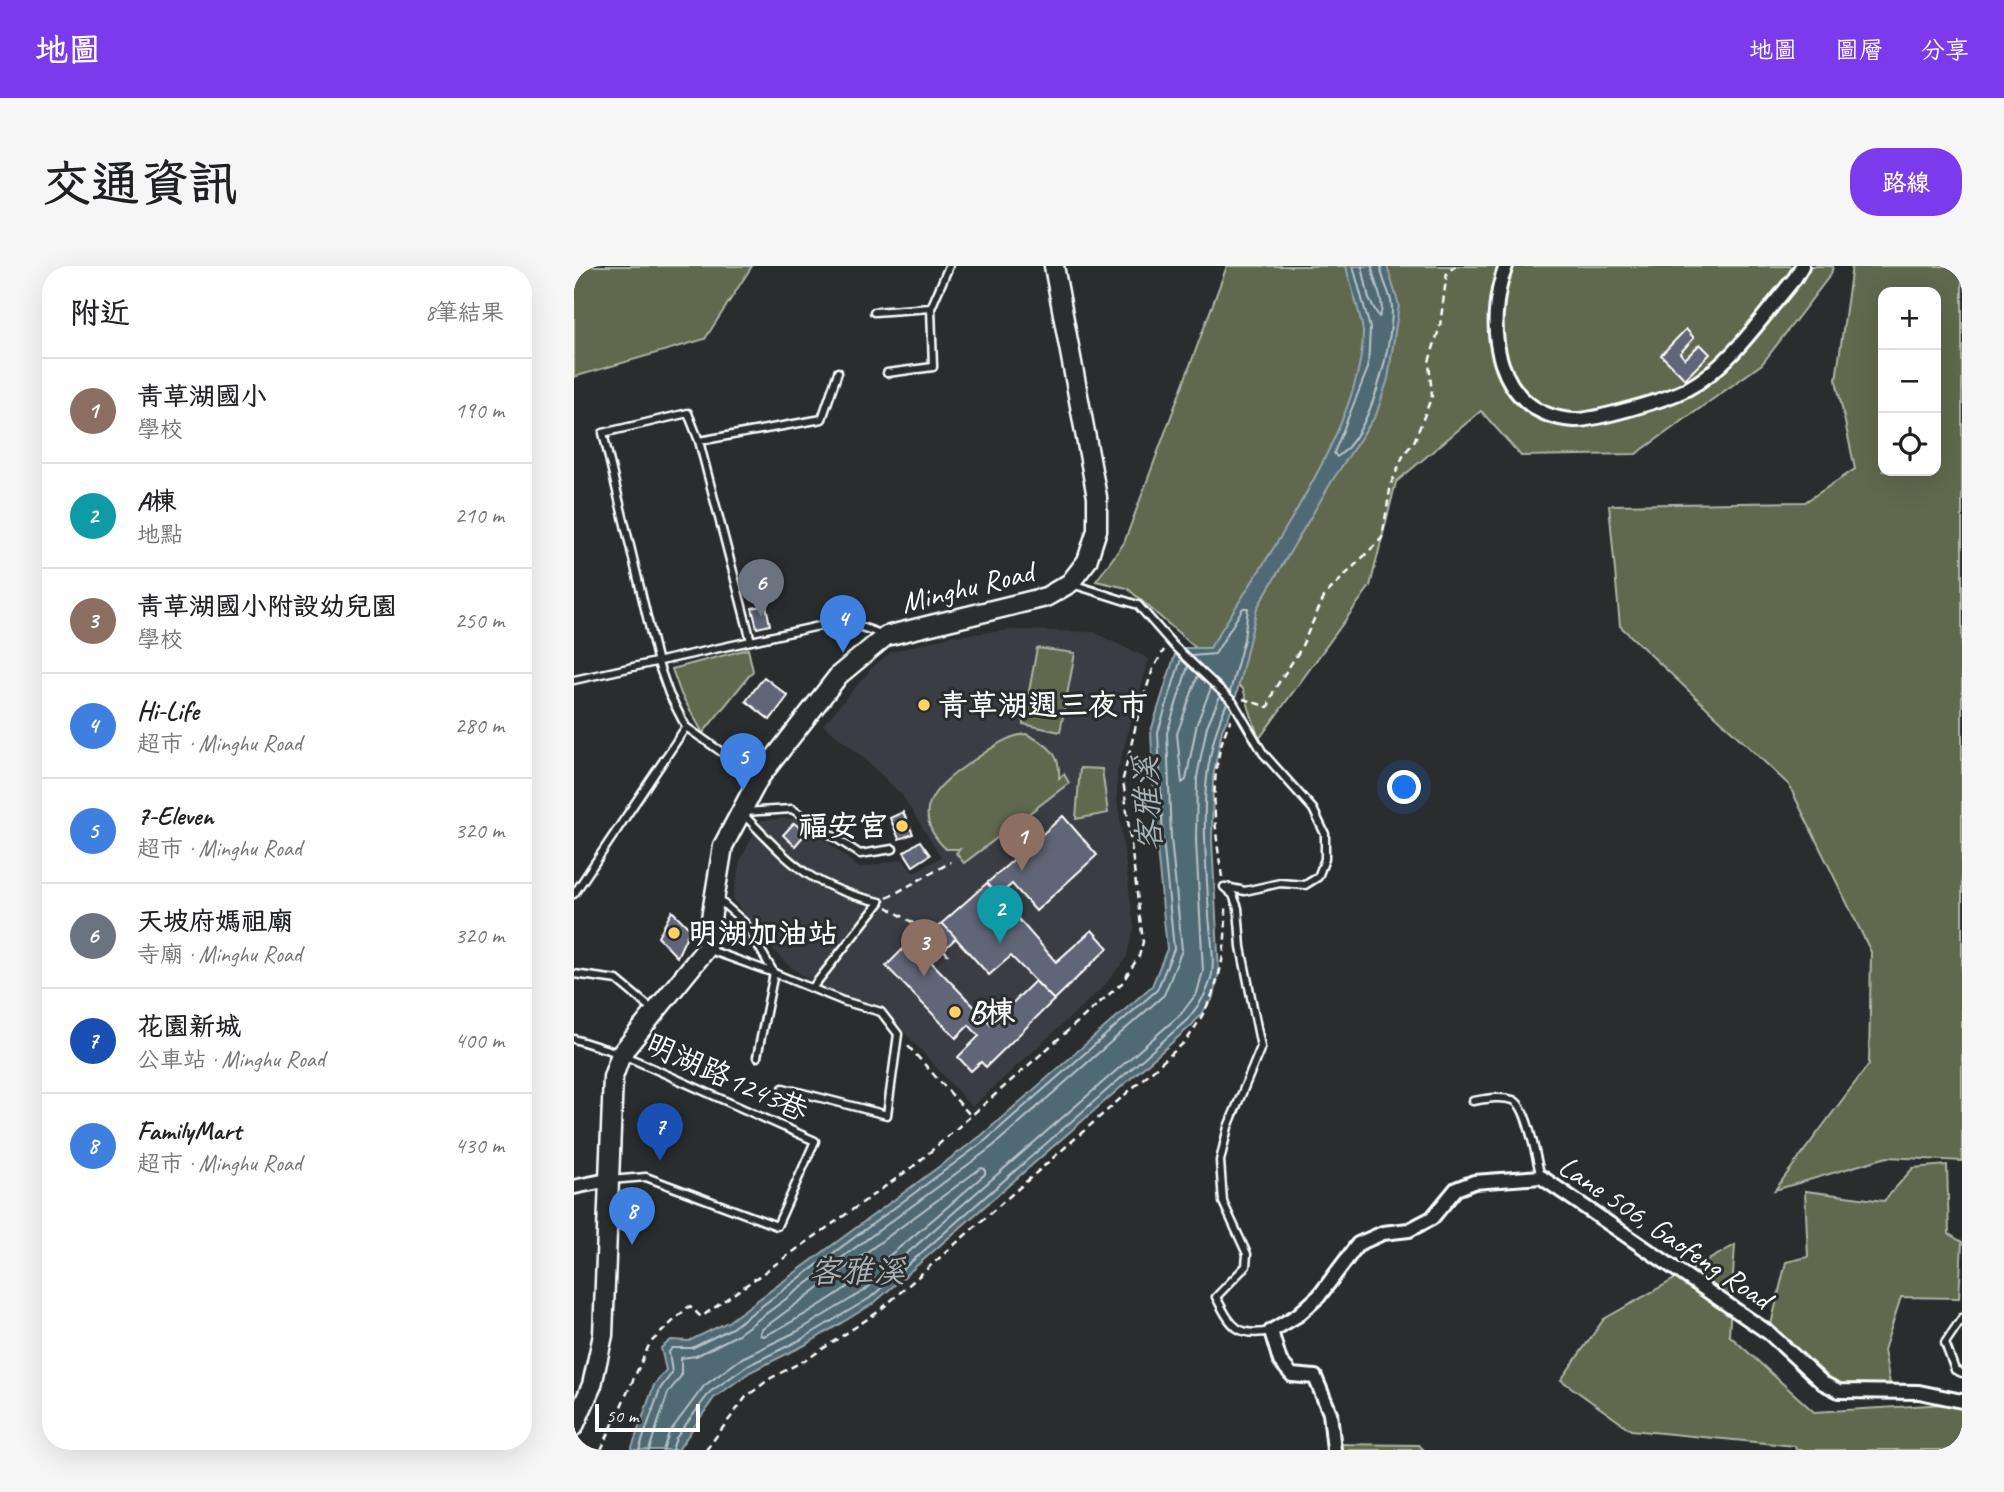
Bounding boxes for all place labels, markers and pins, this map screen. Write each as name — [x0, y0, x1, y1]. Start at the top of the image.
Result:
pin: 6 — [738, 559, 784, 617]
pin: 4 — [820, 595, 866, 653]
place label: 青草湖週三夜市 — [938, 686, 1148, 724]
marker: 青草湖週三夜市 — [916, 697, 932, 713]
pin: 5 — [720, 733, 766, 791]
place label: 福安宮 — [798, 807, 888, 845]
pin: 1 — [999, 813, 1045, 871]
marker: 福安宮 — [894, 818, 910, 834]
pin: 2 — [977, 885, 1023, 943]
place label: 明湖加油站 — [688, 914, 838, 952]
pin: 3 — [901, 919, 947, 977]
marker: 明湖加油站 — [666, 925, 682, 941]
place label: B棟 — [969, 993, 1016, 1031]
marker: B棟 — [947, 1004, 963, 1020]
pin: 7 — [637, 1103, 683, 1161]
pin: 8 — [609, 1187, 655, 1245]

